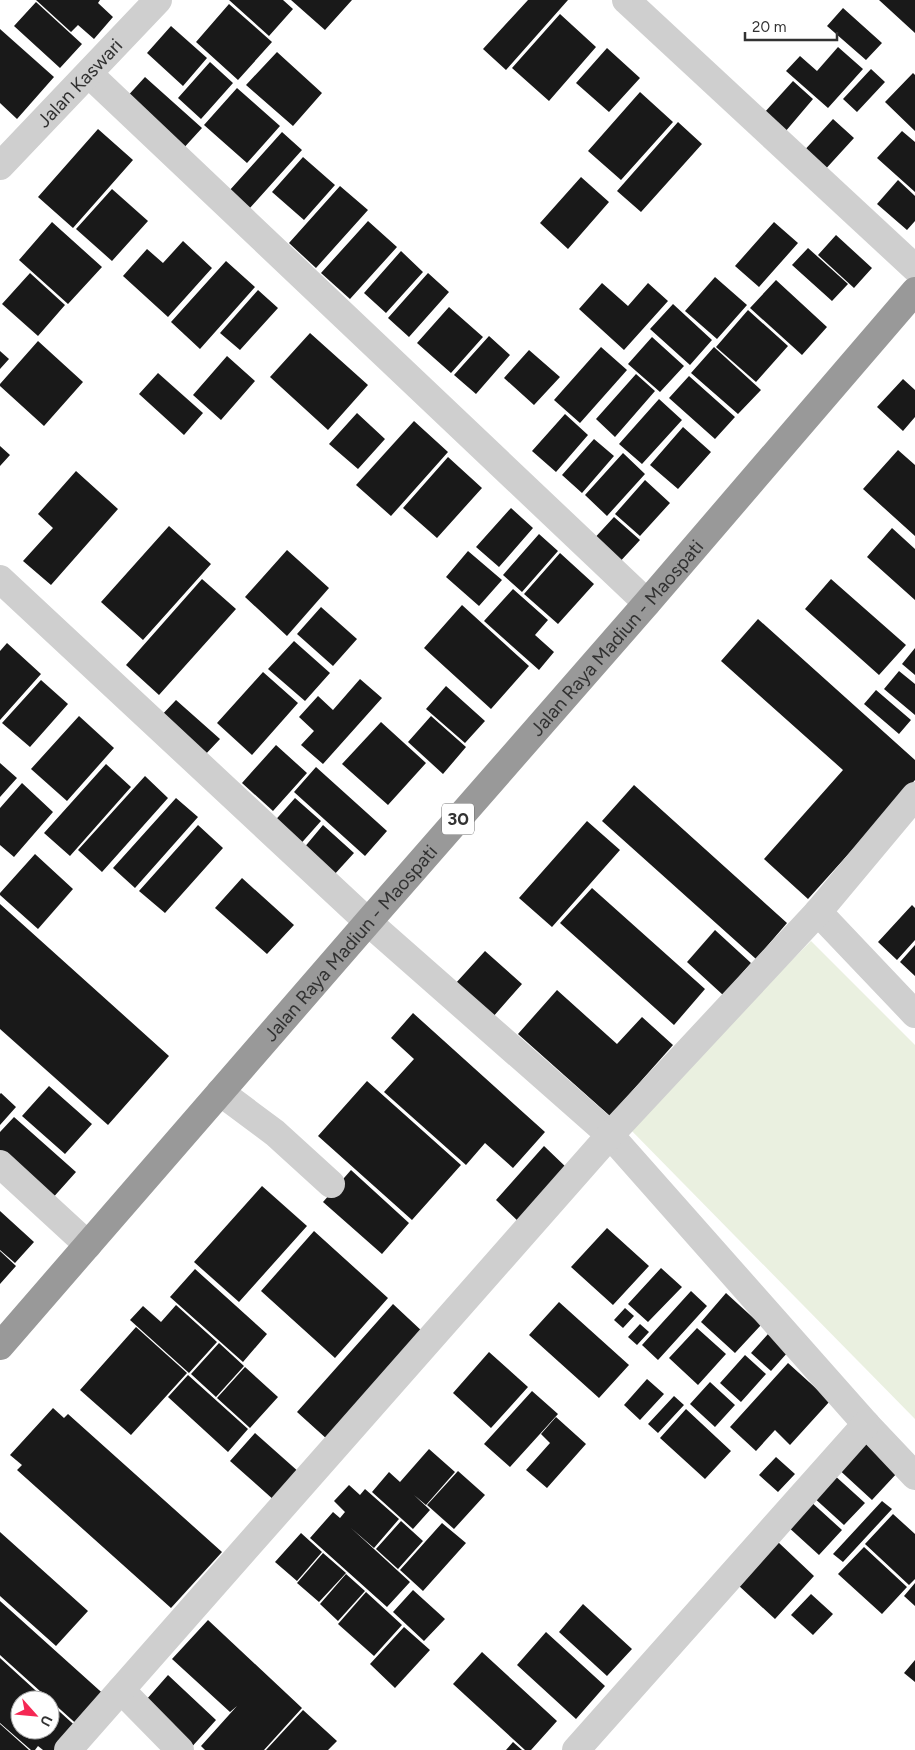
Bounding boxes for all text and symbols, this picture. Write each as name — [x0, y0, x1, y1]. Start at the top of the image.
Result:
scale bar — [745, 10, 838, 42]
text: 20 m — [752, 18, 786, 36]
street label: Jalan Kaswari — [32, 34, 127, 132]
street label: Jalan Raya Madiun - Maospati — [525, 535, 708, 741]
road number: 30 — [442, 804, 474, 834]
street label: Jalan Raya Madiun - Maospati — [259, 840, 442, 1046]
north arrow — [10, 1690, 60, 1740]
text: U — [36, 1712, 56, 1729]

